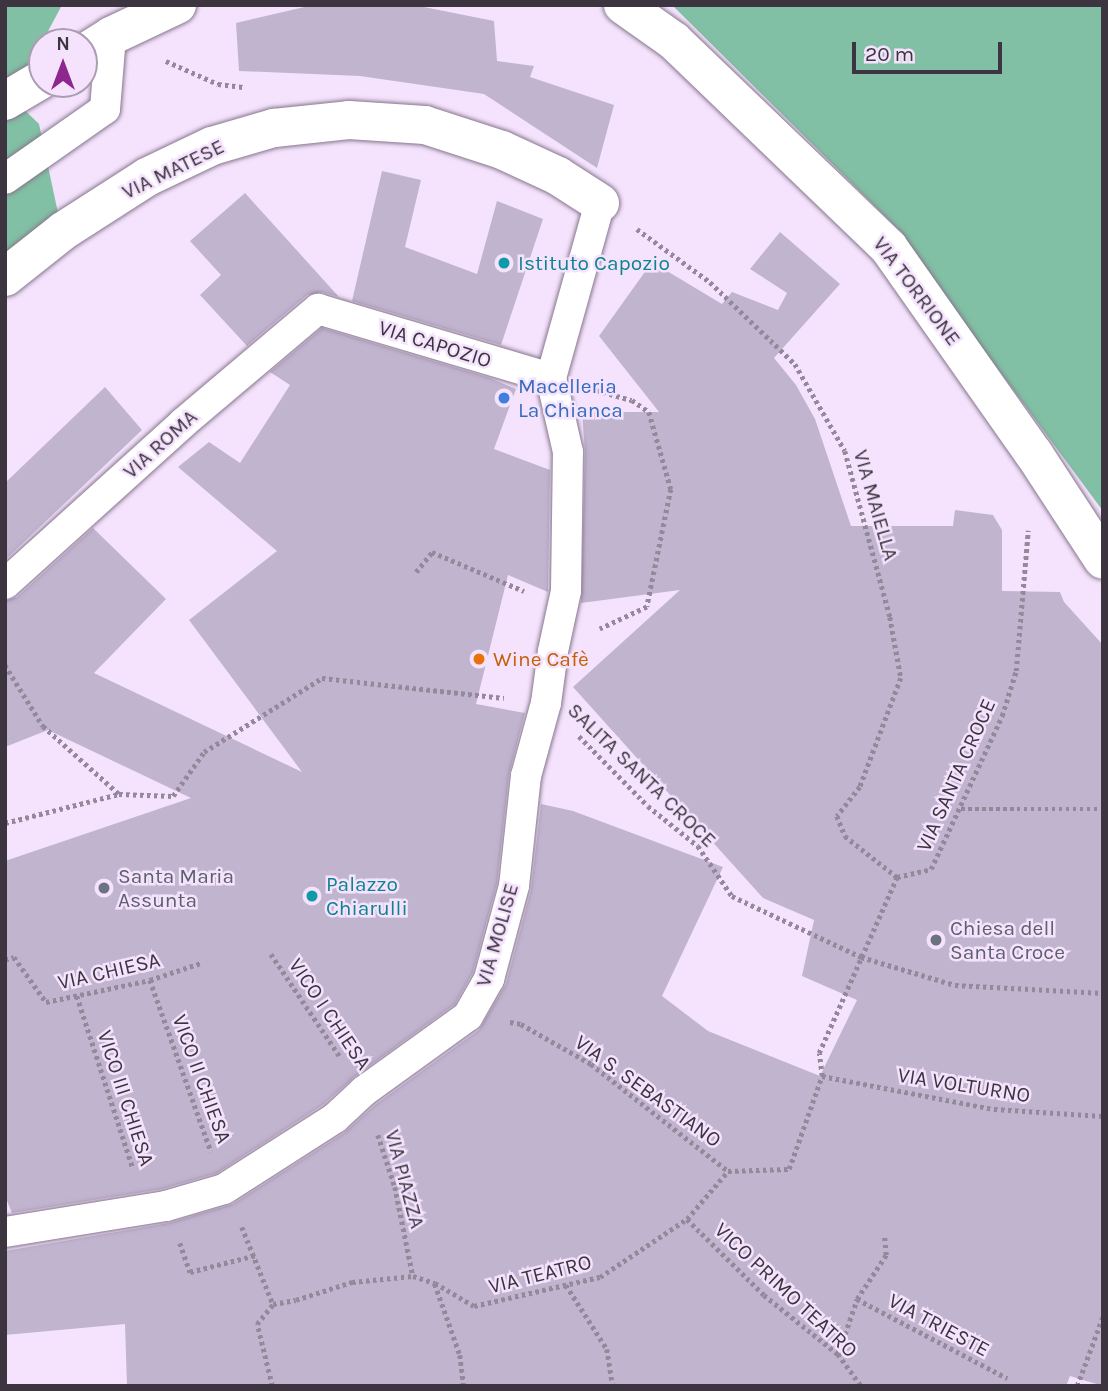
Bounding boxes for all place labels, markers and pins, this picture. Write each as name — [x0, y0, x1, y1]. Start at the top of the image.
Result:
place label: Istituto Capozio — [518, 250, 670, 276]
marker: Istituto Capozio — [496, 255, 512, 271]
place label: Macelleria La Chianca — [518, 373, 623, 423]
marker: Macelleria La Chianca — [496, 390, 512, 406]
place label: Wine Cafè — [493, 646, 589, 672]
marker: Wine Cafè — [471, 651, 487, 667]
place label: Santa Maria Assunta — [118, 863, 234, 913]
place label: Palazzo Chiarulli — [326, 871, 408, 921]
marker: Santa Maria Assunta — [96, 880, 112, 896]
marker: Palazzo Chiarulli — [304, 888, 320, 904]
place label: Chiesa dell Santa Croce — [950, 915, 1065, 965]
marker: Chiesa dell Santa Croce — [928, 932, 944, 948]

